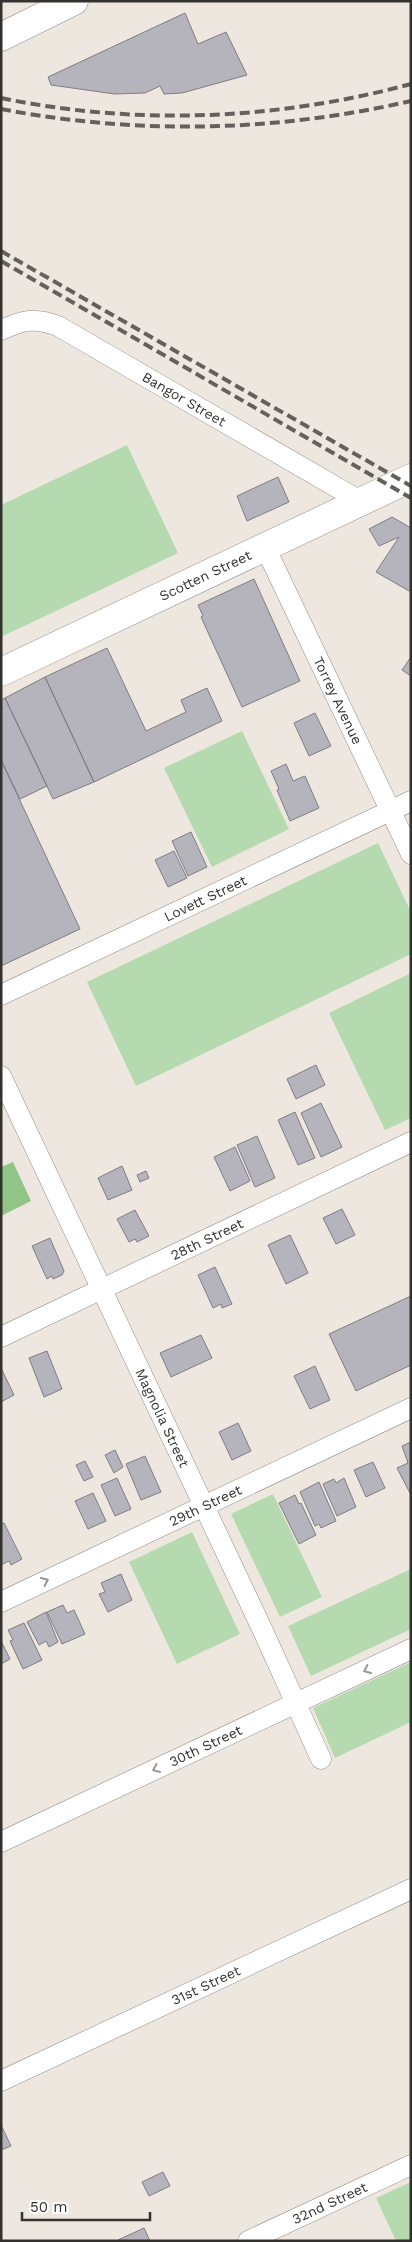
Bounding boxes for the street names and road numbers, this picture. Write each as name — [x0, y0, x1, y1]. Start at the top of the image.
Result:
street label: Bangor Street — [139, 369, 229, 430]
street label: Scotten Street — [157, 547, 254, 604]
street label: Torrey Avenue — [310, 654, 366, 747]
street label: Lovett Street — [161, 872, 249, 925]
street label: 28th Street — [168, 1215, 246, 1263]
street label: Magnolia Street — [132, 1366, 192, 1470]
street label: 29th Street — [166, 1481, 244, 1529]
street label: 30th Street — [167, 1722, 244, 1770]
street label: 31st Street — [169, 1962, 243, 2008]
street label: 32nd Street — [290, 2179, 370, 2227]

